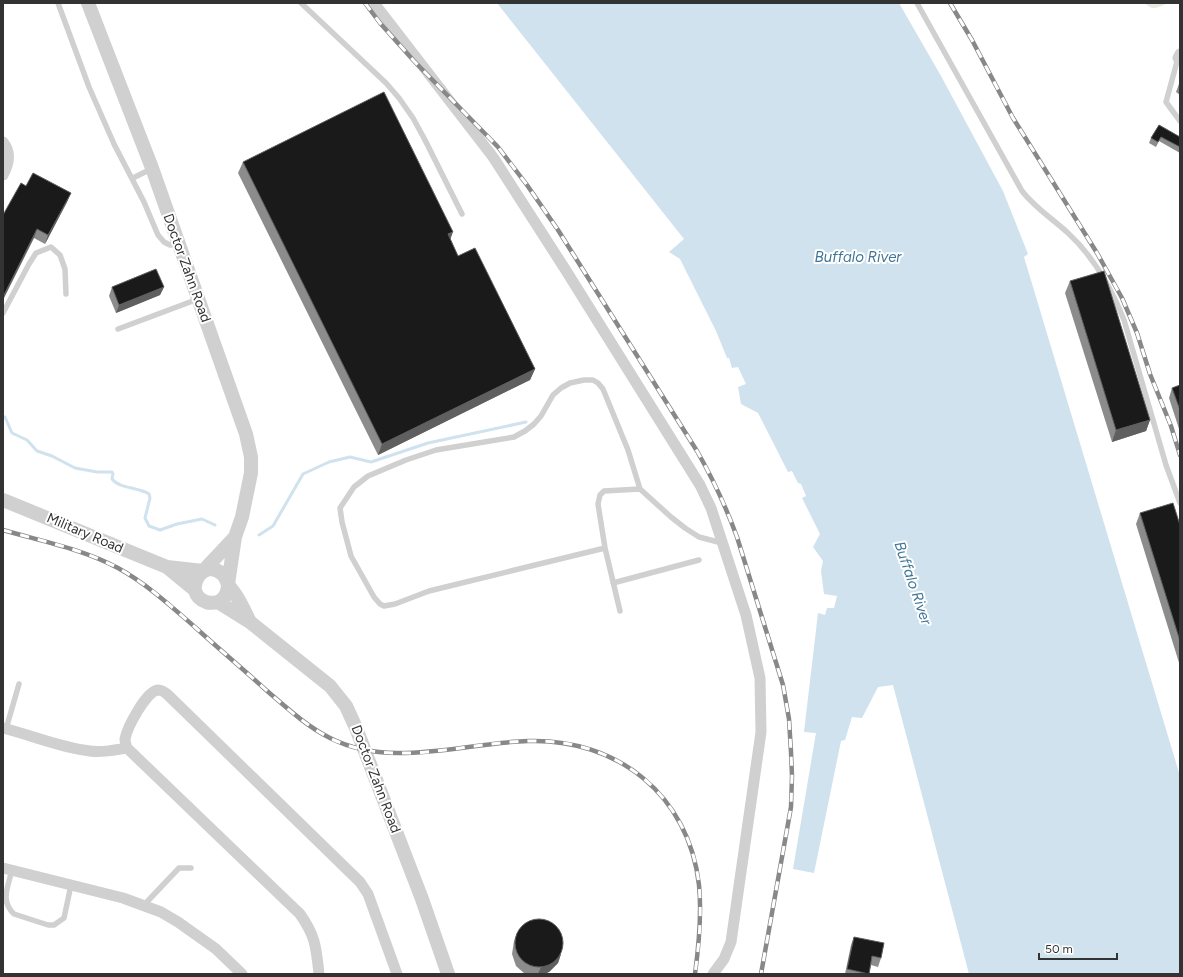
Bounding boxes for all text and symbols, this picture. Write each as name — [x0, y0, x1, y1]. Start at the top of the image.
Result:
street label: Doctor Zahn Road — [159, 211, 215, 325]
water label: Buffalo River — [815, 248, 902, 266]
street label: Military Road — [44, 509, 126, 557]
water label: Buffalo River — [890, 539, 936, 628]
street label: Doctor Zahn Road — [348, 723, 404, 835]
scale bar — [1039, 935, 1117, 961]
text: 50 m — [1045, 942, 1073, 956]

